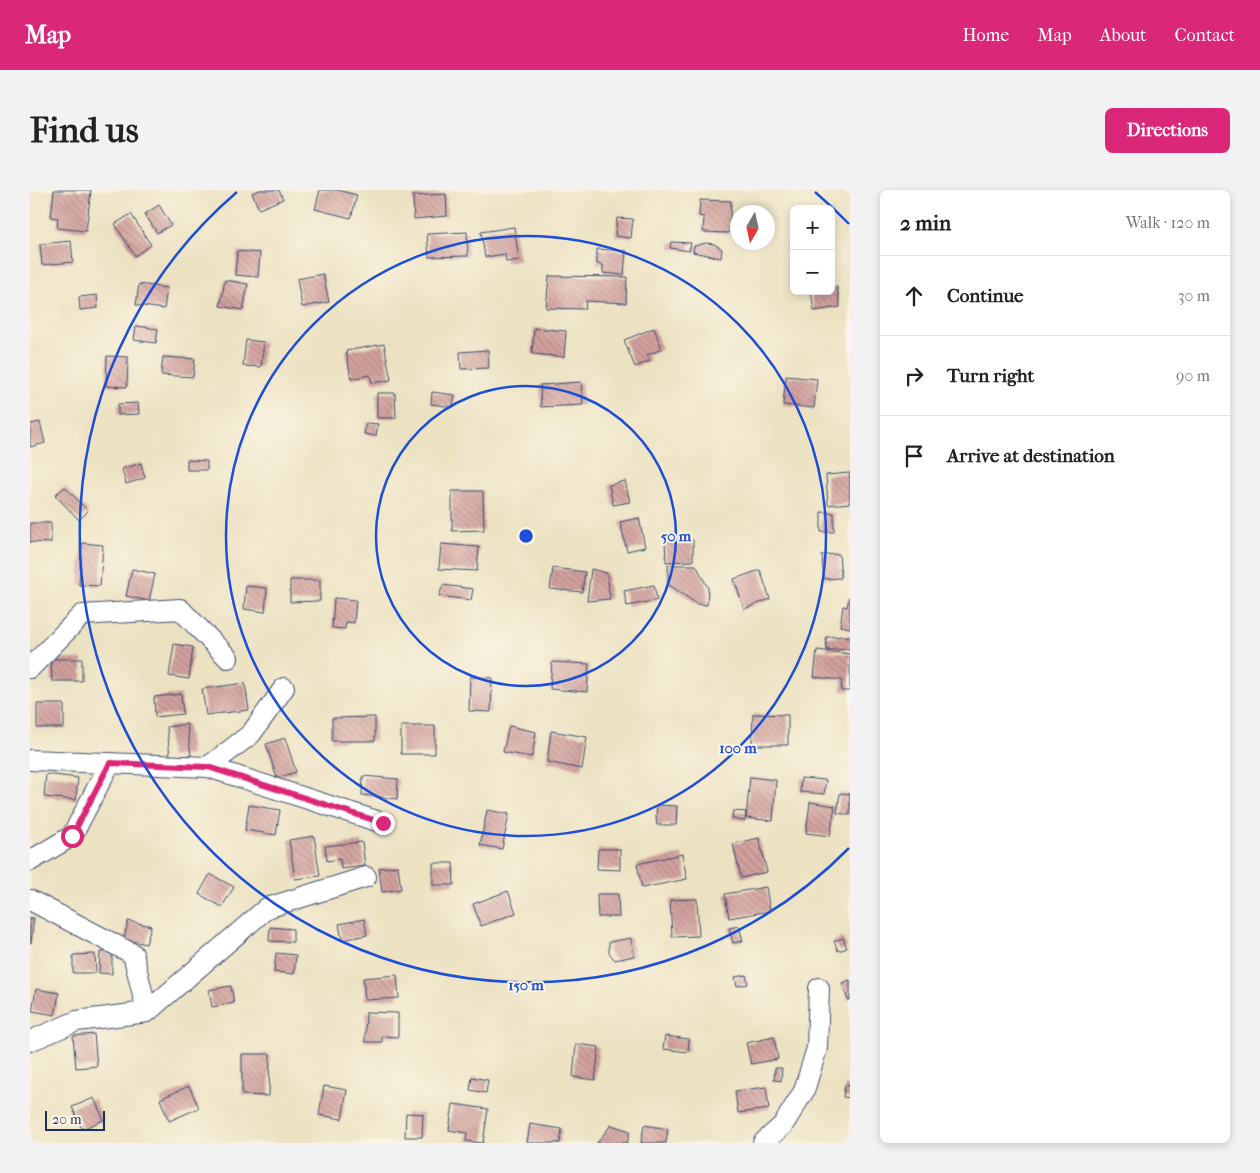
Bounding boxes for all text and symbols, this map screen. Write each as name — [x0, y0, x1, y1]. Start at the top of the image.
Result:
text: Map — [25, 21, 71, 49]
text: Home — [962, 25, 1009, 46]
text: Map — [1037, 25, 1072, 46]
text: About — [1100, 25, 1146, 46]
text: Contact — [1174, 25, 1235, 46]
button: Directions — [1105, 108, 1230, 153]
text: Find us — [30, 110, 139, 151]
north arrow — [730, 205, 775, 250]
map controls — [790, 205, 835, 295]
button: + — [790, 205, 835, 250]
text: 2 min — [900, 211, 951, 235]
text: Walk · 120 m — [1126, 213, 1210, 232]
button: − — [790, 250, 835, 295]
icon: ahead — [900, 282, 928, 310]
text: Continue — [947, 285, 1023, 307]
text: 30 m — [1178, 286, 1210, 305]
icon: right — [900, 362, 928, 390]
text: Turn right — [947, 365, 1034, 387]
text: 90 m — [1176, 366, 1210, 385]
icon: arrive — [900, 442, 928, 470]
text: Arrive at destination — [947, 445, 1115, 467]
centre of rings — [517, 527, 535, 545]
text: 50 m — [661, 527, 692, 545]
text: 100 m — [719, 739, 757, 757]
route end — [372, 812, 395, 835]
route start — [61, 825, 84, 848]
text: 150 m — [508, 976, 544, 994]
scale bar — [45, 1108, 105, 1131]
text: 20 m — [52, 1111, 82, 1128]

